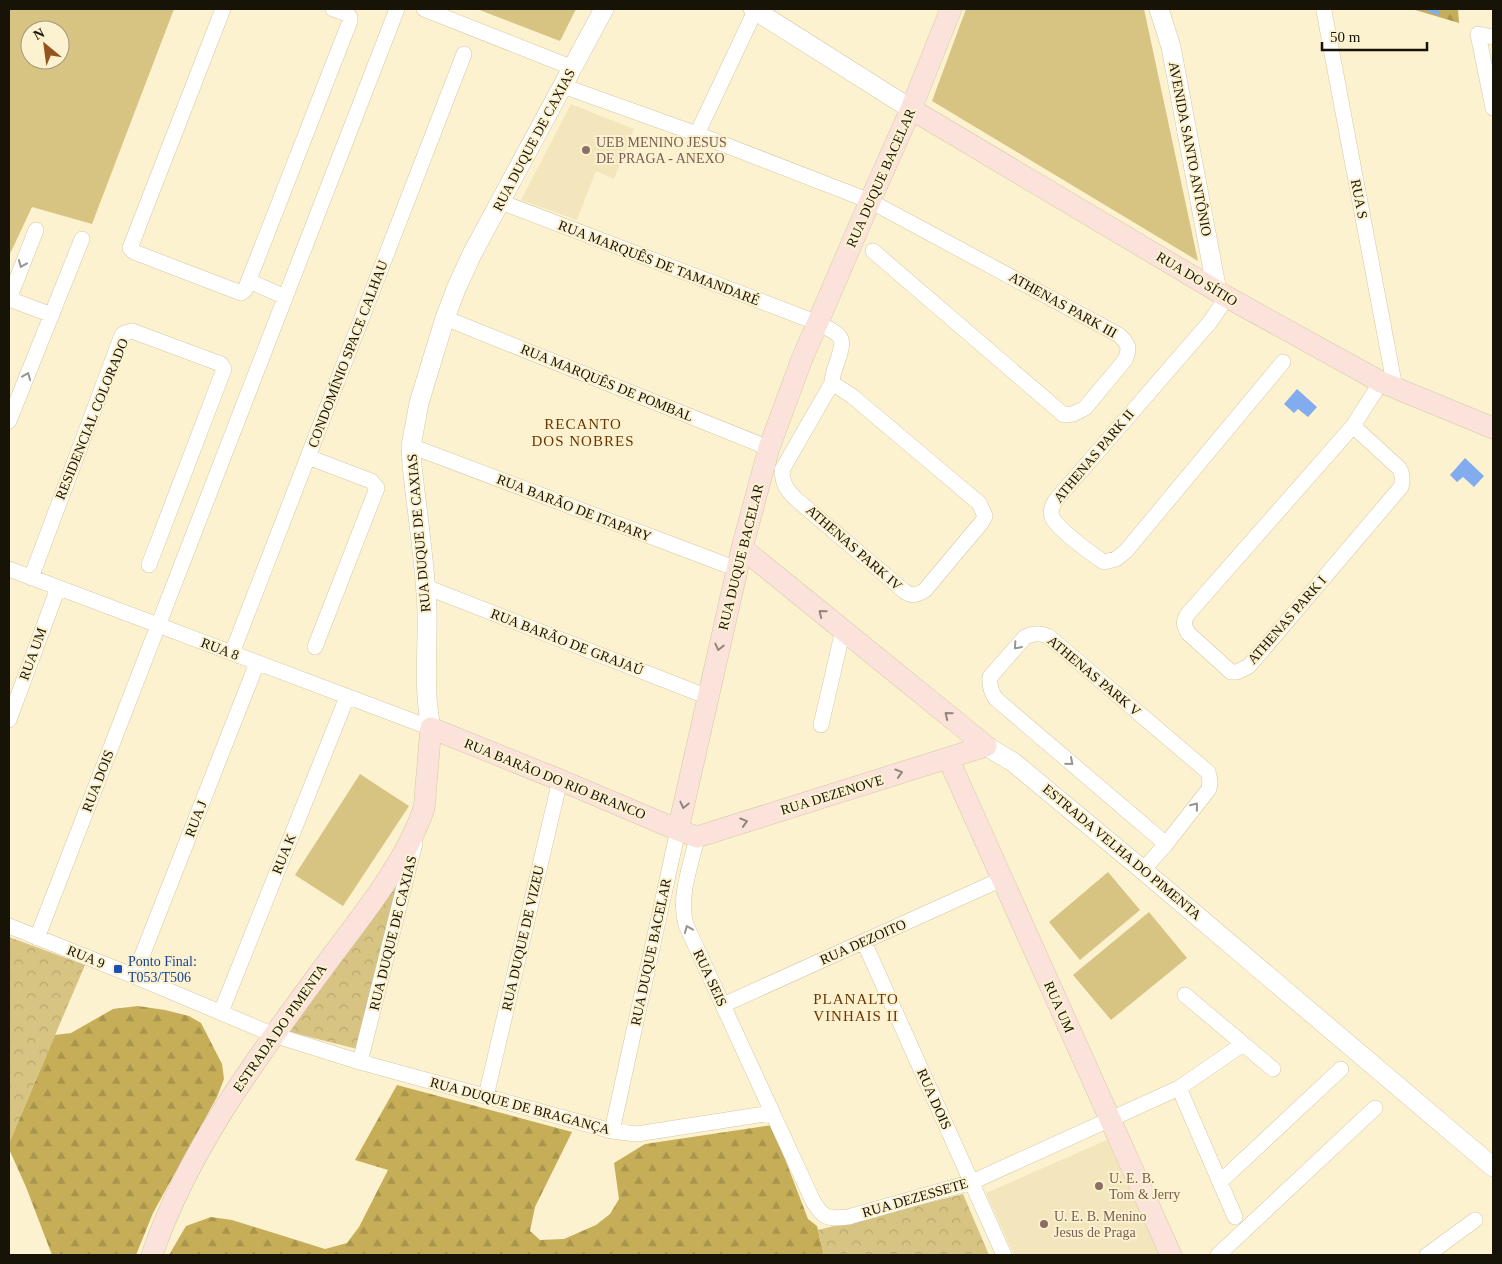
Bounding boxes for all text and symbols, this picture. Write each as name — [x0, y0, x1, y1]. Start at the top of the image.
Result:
north arrow — [20, 20, 70, 70]
scale bar — [1322, 20, 1427, 52]
text: N — [31, 25, 47, 43]
text: 50 m — [1330, 29, 1361, 45]
street label: AVENIDA SANTO ANTÔNIO — [1166, 60, 1215, 238]
street label: RUA DUQUE DE CAXIAS — [490, 66, 578, 214]
street label: RUA DUQUE BACELAR — [844, 106, 919, 250]
place label: UEB MENINO JESUS DE PRAGA - ANEXO — [596, 135, 727, 166]
marker: UEB MENINO JESUS DE PRAGA - ANEXO — [580, 144, 592, 156]
street label: RUA S — [1348, 178, 1370, 220]
street label: RUA MARQUÊS DE TAMANDARÉ — [556, 217, 762, 308]
street label: RUA DO SÍTIO — [1154, 248, 1241, 309]
street label: CONDOMÍNIO SPACE CALHAU — [304, 258, 391, 450]
one-way arrow — [18, 260, 28, 268]
street label: ATHENAS PARK III — [1007, 269, 1120, 341]
street label: RESIDENCIAL COLORADO — [53, 336, 131, 502]
street label: RUA MARQUÊS DE POMBAL — [519, 341, 696, 425]
one-way arrow — [21, 372, 31, 381]
street label: ATHENAS PARK II — [1051, 406, 1137, 505]
district label: RECANTO DOS NOBRES — [532, 416, 634, 449]
street label: RUA DUQUE DE CAXIAS — [405, 453, 433, 613]
street label: RUA BARÃO DE ITAPARY — [495, 472, 653, 544]
street label: RUA DUQUE BACELAR — [716, 482, 767, 632]
street label: ATHENAS PARK IV — [803, 502, 905, 594]
street label: ATHENAS PARK I — [1245, 573, 1329, 667]
street label: RUA BARÃO DE GRAJAÚ — [489, 605, 646, 678]
one-way arrow — [819, 610, 828, 618]
street label: RUA UM — [17, 625, 50, 682]
street label: ATHENAS PARK V — [1044, 633, 1144, 719]
street label: RUA 8 — [199, 635, 241, 663]
one-way arrow — [1014, 640, 1023, 649]
one-way arrow — [714, 642, 725, 651]
one-way arrow — [945, 713, 954, 721]
street label: RUA BARÃO DO RIO BRANCO — [462, 736, 648, 822]
street label: RUA DOIS — [79, 748, 117, 814]
one-way arrow — [1064, 757, 1073, 766]
one-way arrow — [894, 769, 903, 779]
street label: RUA DEZENOVE — [779, 772, 885, 818]
street label: ESTRADA VELHA DO PIMENTA — [1040, 781, 1205, 923]
street label: RUA J — [182, 798, 210, 839]
one-way arrow — [679, 801, 689, 810]
one-way arrow — [1190, 803, 1198, 812]
one-way arrow — [739, 818, 748, 828]
street label: RUA K — [269, 832, 299, 876]
street label: RUA DUQUE DE CAXIAS — [366, 854, 420, 1012]
street label: RUA DUQUE DE VIZEU — [499, 864, 547, 1012]
street label: RUA DUQUE BACELAR — [628, 876, 674, 1027]
street label: RUA DEZOITO — [818, 916, 908, 968]
one-way arrow — [684, 925, 695, 934]
street label: RUA 9 — [65, 943, 107, 971]
street label: RUA SEIS — [690, 947, 730, 1009]
place label: Ponto Final: T053/T506 — [128, 954, 197, 985]
street label: ESTRADA DO PIMENTA — [230, 961, 330, 1095]
marker: Ponto Final: T053/T506 — [112, 963, 124, 975]
street label: RUA UM — [1041, 979, 1077, 1036]
district label: PLANALTO VINHAIS II — [813, 991, 899, 1024]
street label: RUA DOIS — [914, 1066, 954, 1132]
street label: RUA DUQUE DE BRAGANÇA — [428, 1075, 612, 1137]
place label: U. E. B. Tom & Jerry — [1109, 1171, 1180, 1202]
street label: RUA DEZESSETE — [860, 1176, 970, 1220]
marker: U. E. B. Tom & Jerry — [1093, 1180, 1105, 1192]
place label: U. E. B. Menino Jesus de Praga — [1054, 1209, 1147, 1240]
marker: U. E. B. Menino Jesus de Praga — [1038, 1218, 1050, 1230]

